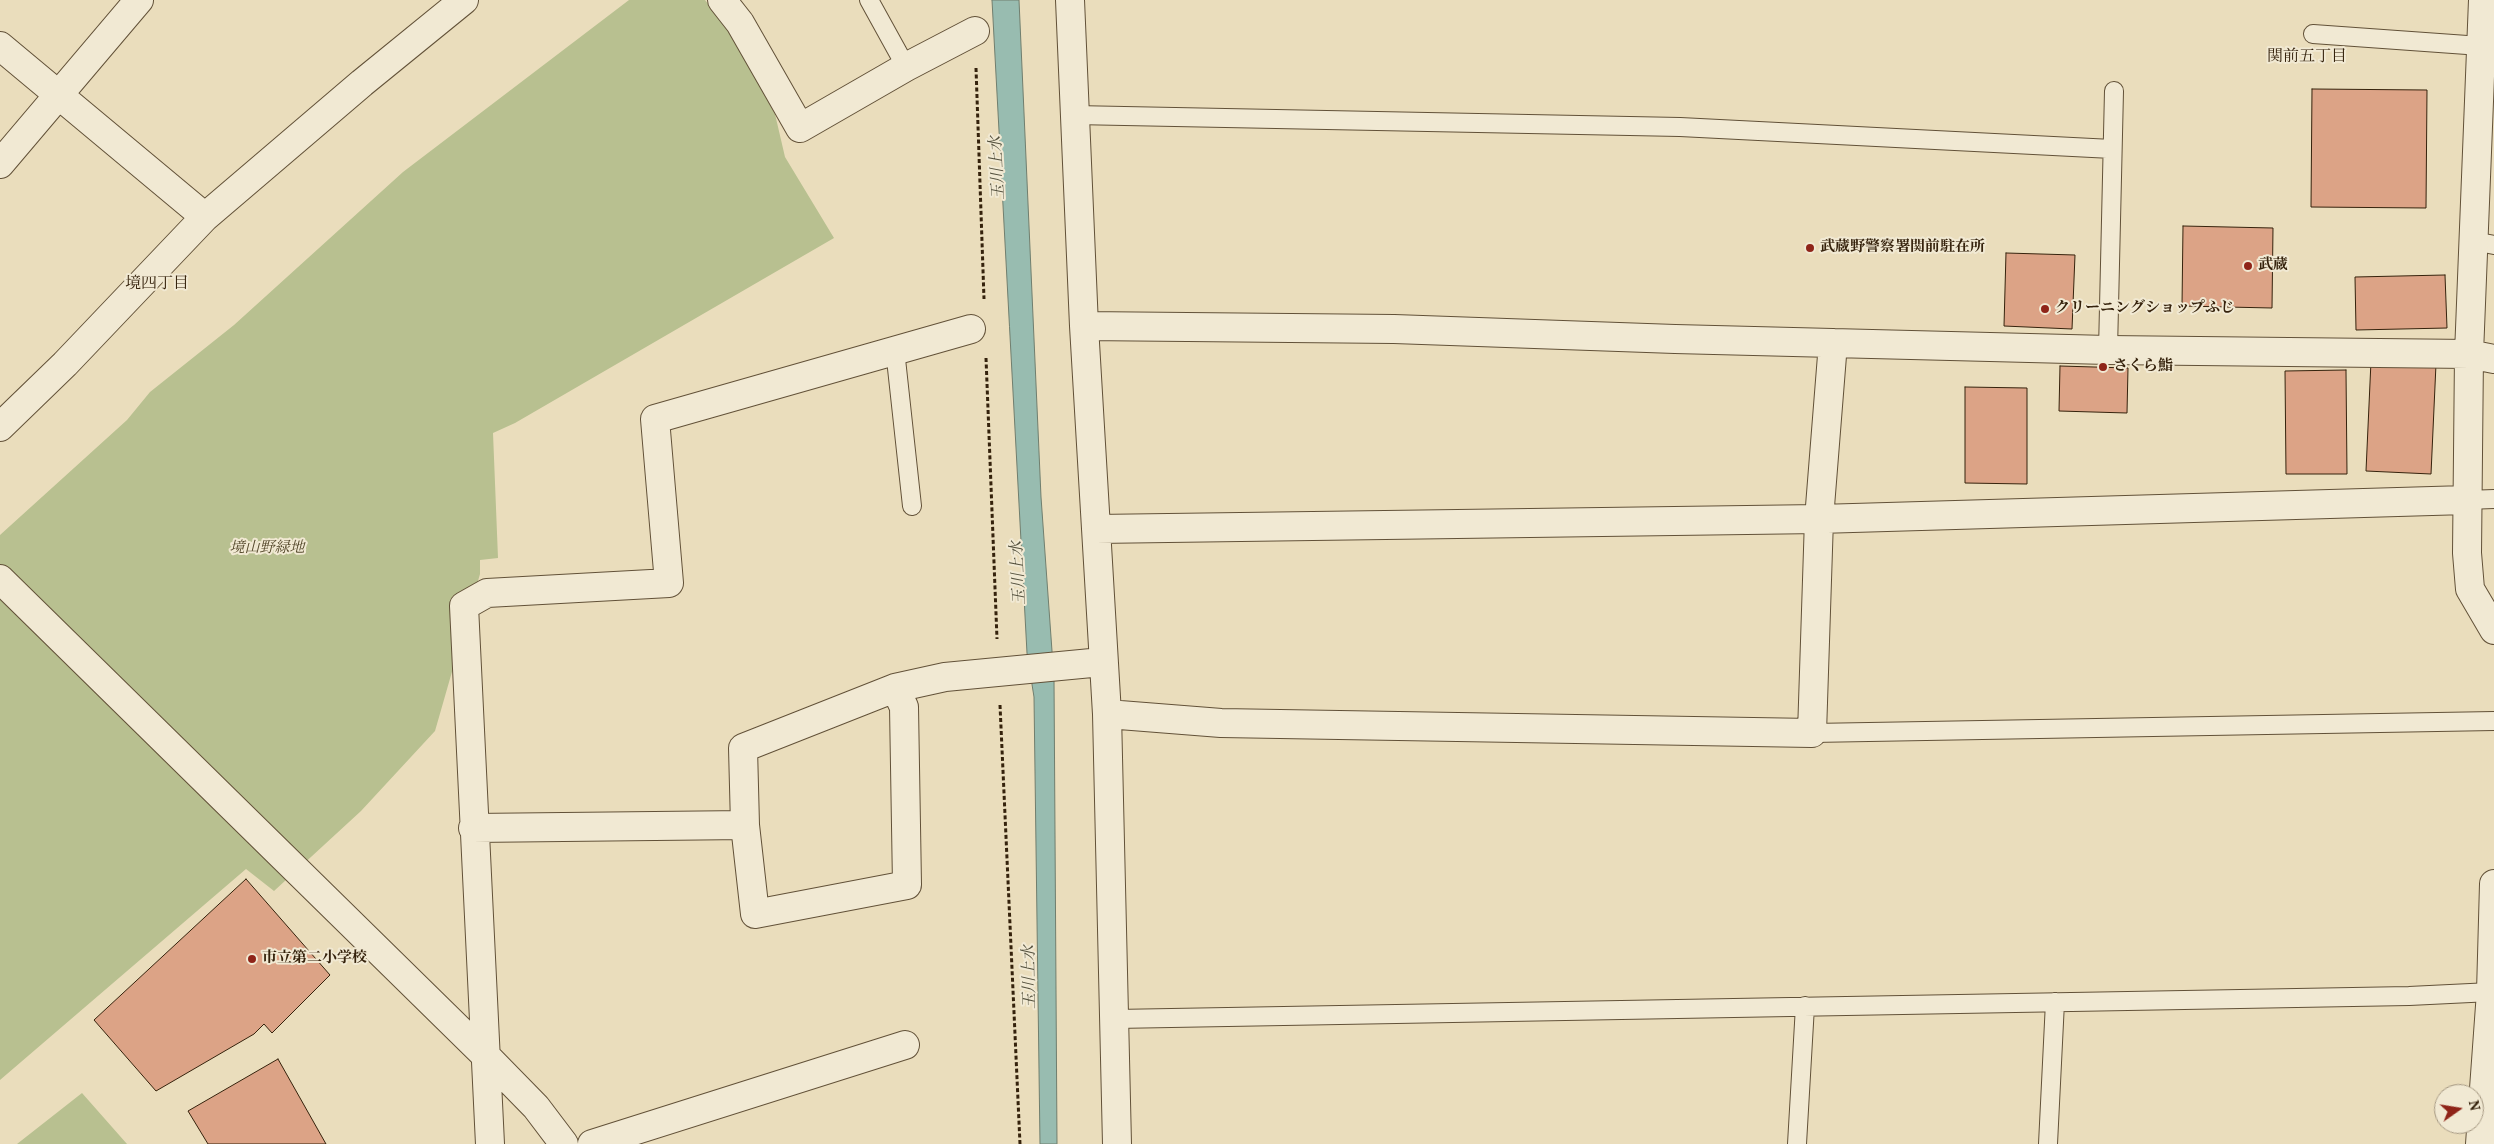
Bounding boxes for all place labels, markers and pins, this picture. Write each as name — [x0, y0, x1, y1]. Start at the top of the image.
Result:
place label: 武蔵野警察署関前駐在所 — [1820, 239, 1985, 257]
marker: 武蔵野警察署関前駐在所 — [1804, 242, 1816, 254]
place label: 武蔵 — [2258, 257, 2288, 275]
marker: 武蔵 — [2242, 260, 2254, 272]
place label: クリーニングショップふじ — [2055, 300, 2235, 318]
marker: クリーニングショップふじ — [2039, 303, 2051, 315]
place label: さくら鮨 — [2113, 358, 2173, 376]
marker: さくら鮨 — [2097, 361, 2109, 373]
place label: 市立第二小学校 — [262, 950, 367, 968]
marker: 市立第二小学校 — [246, 953, 258, 965]

